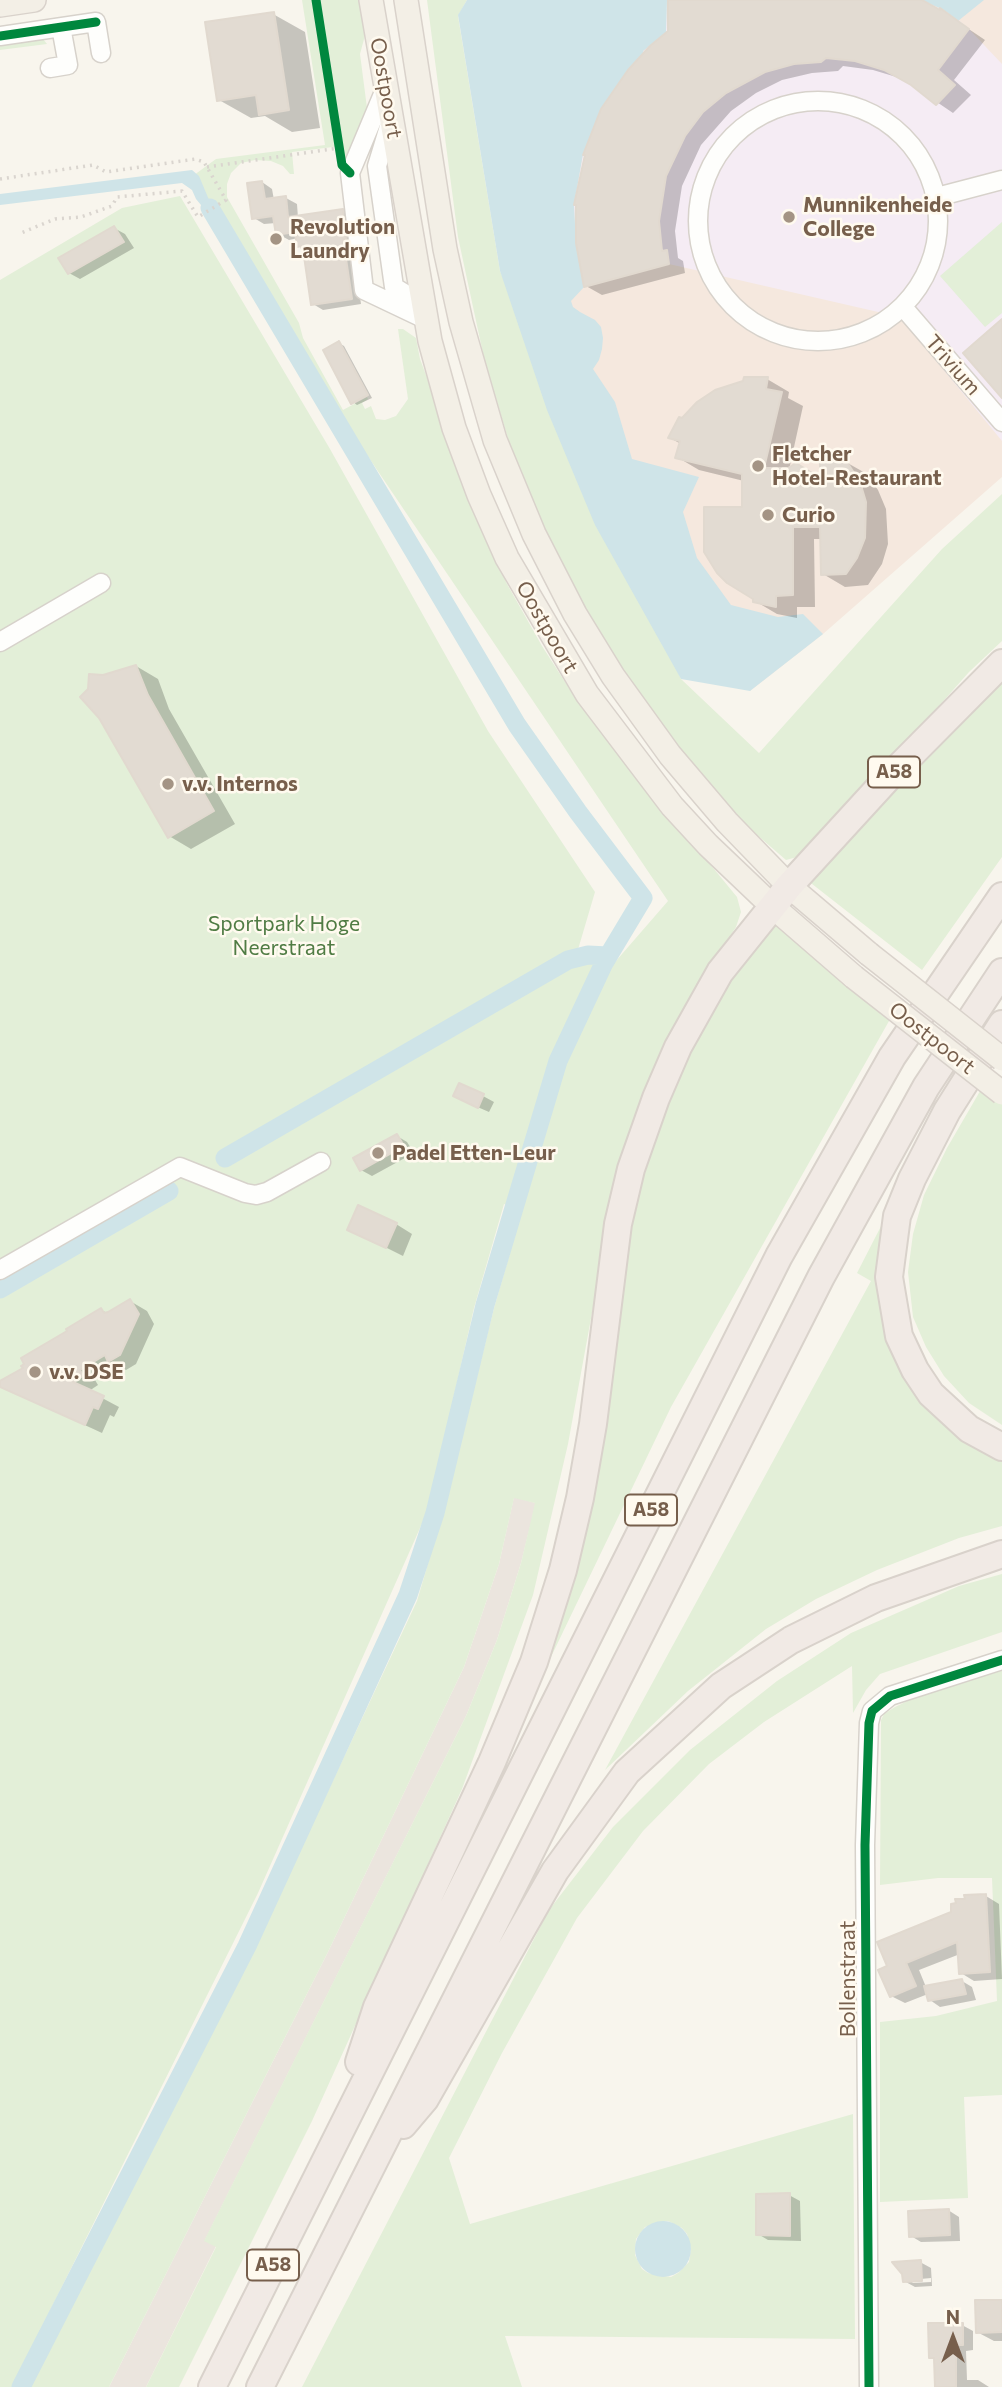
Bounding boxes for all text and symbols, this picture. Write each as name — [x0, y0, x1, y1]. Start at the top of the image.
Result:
street label: Oostpoort — [365, 36, 407, 140]
place label: Munnikenheide College — [803, 192, 952, 242]
marker: Munnikenheide College — [781, 209, 797, 225]
place label: Revolution Laundry — [290, 214, 395, 264]
marker: Revolution Laundry — [268, 231, 284, 247]
street label: Trivium — [920, 330, 986, 400]
place label: Fletcher Hotel-Restaurant — [772, 441, 942, 491]
marker: Fletcher Hotel-Restaurant — [750, 458, 766, 474]
place label: Curio — [782, 502, 835, 528]
marker: Curio — [760, 507, 776, 523]
street label: Oostpoort — [511, 576, 583, 678]
road number: A58 — [868, 757, 920, 788]
place label: v.v. Internos — [182, 771, 298, 797]
marker: v.v. Internos — [160, 776, 176, 792]
park label: Sportpark Hoge Neerstraat — [208, 911, 360, 961]
street label: Oostpoort — [884, 997, 980, 1079]
place label: Padel Etten-Leur — [392, 1140, 556, 1166]
marker: Padel Etten-Leur — [370, 1145, 386, 1161]
place label: v.v. DSE — [49, 1359, 124, 1385]
marker: v.v. DSE — [27, 1364, 43, 1380]
road number: A58 — [625, 1494, 677, 1526]
street label: Bollenstraat — [835, 1921, 861, 2037]
road number: A58 — [247, 2250, 299, 2280]
north arrow — [918, 2303, 988, 2373]
text: N — [946, 2305, 960, 2328]

